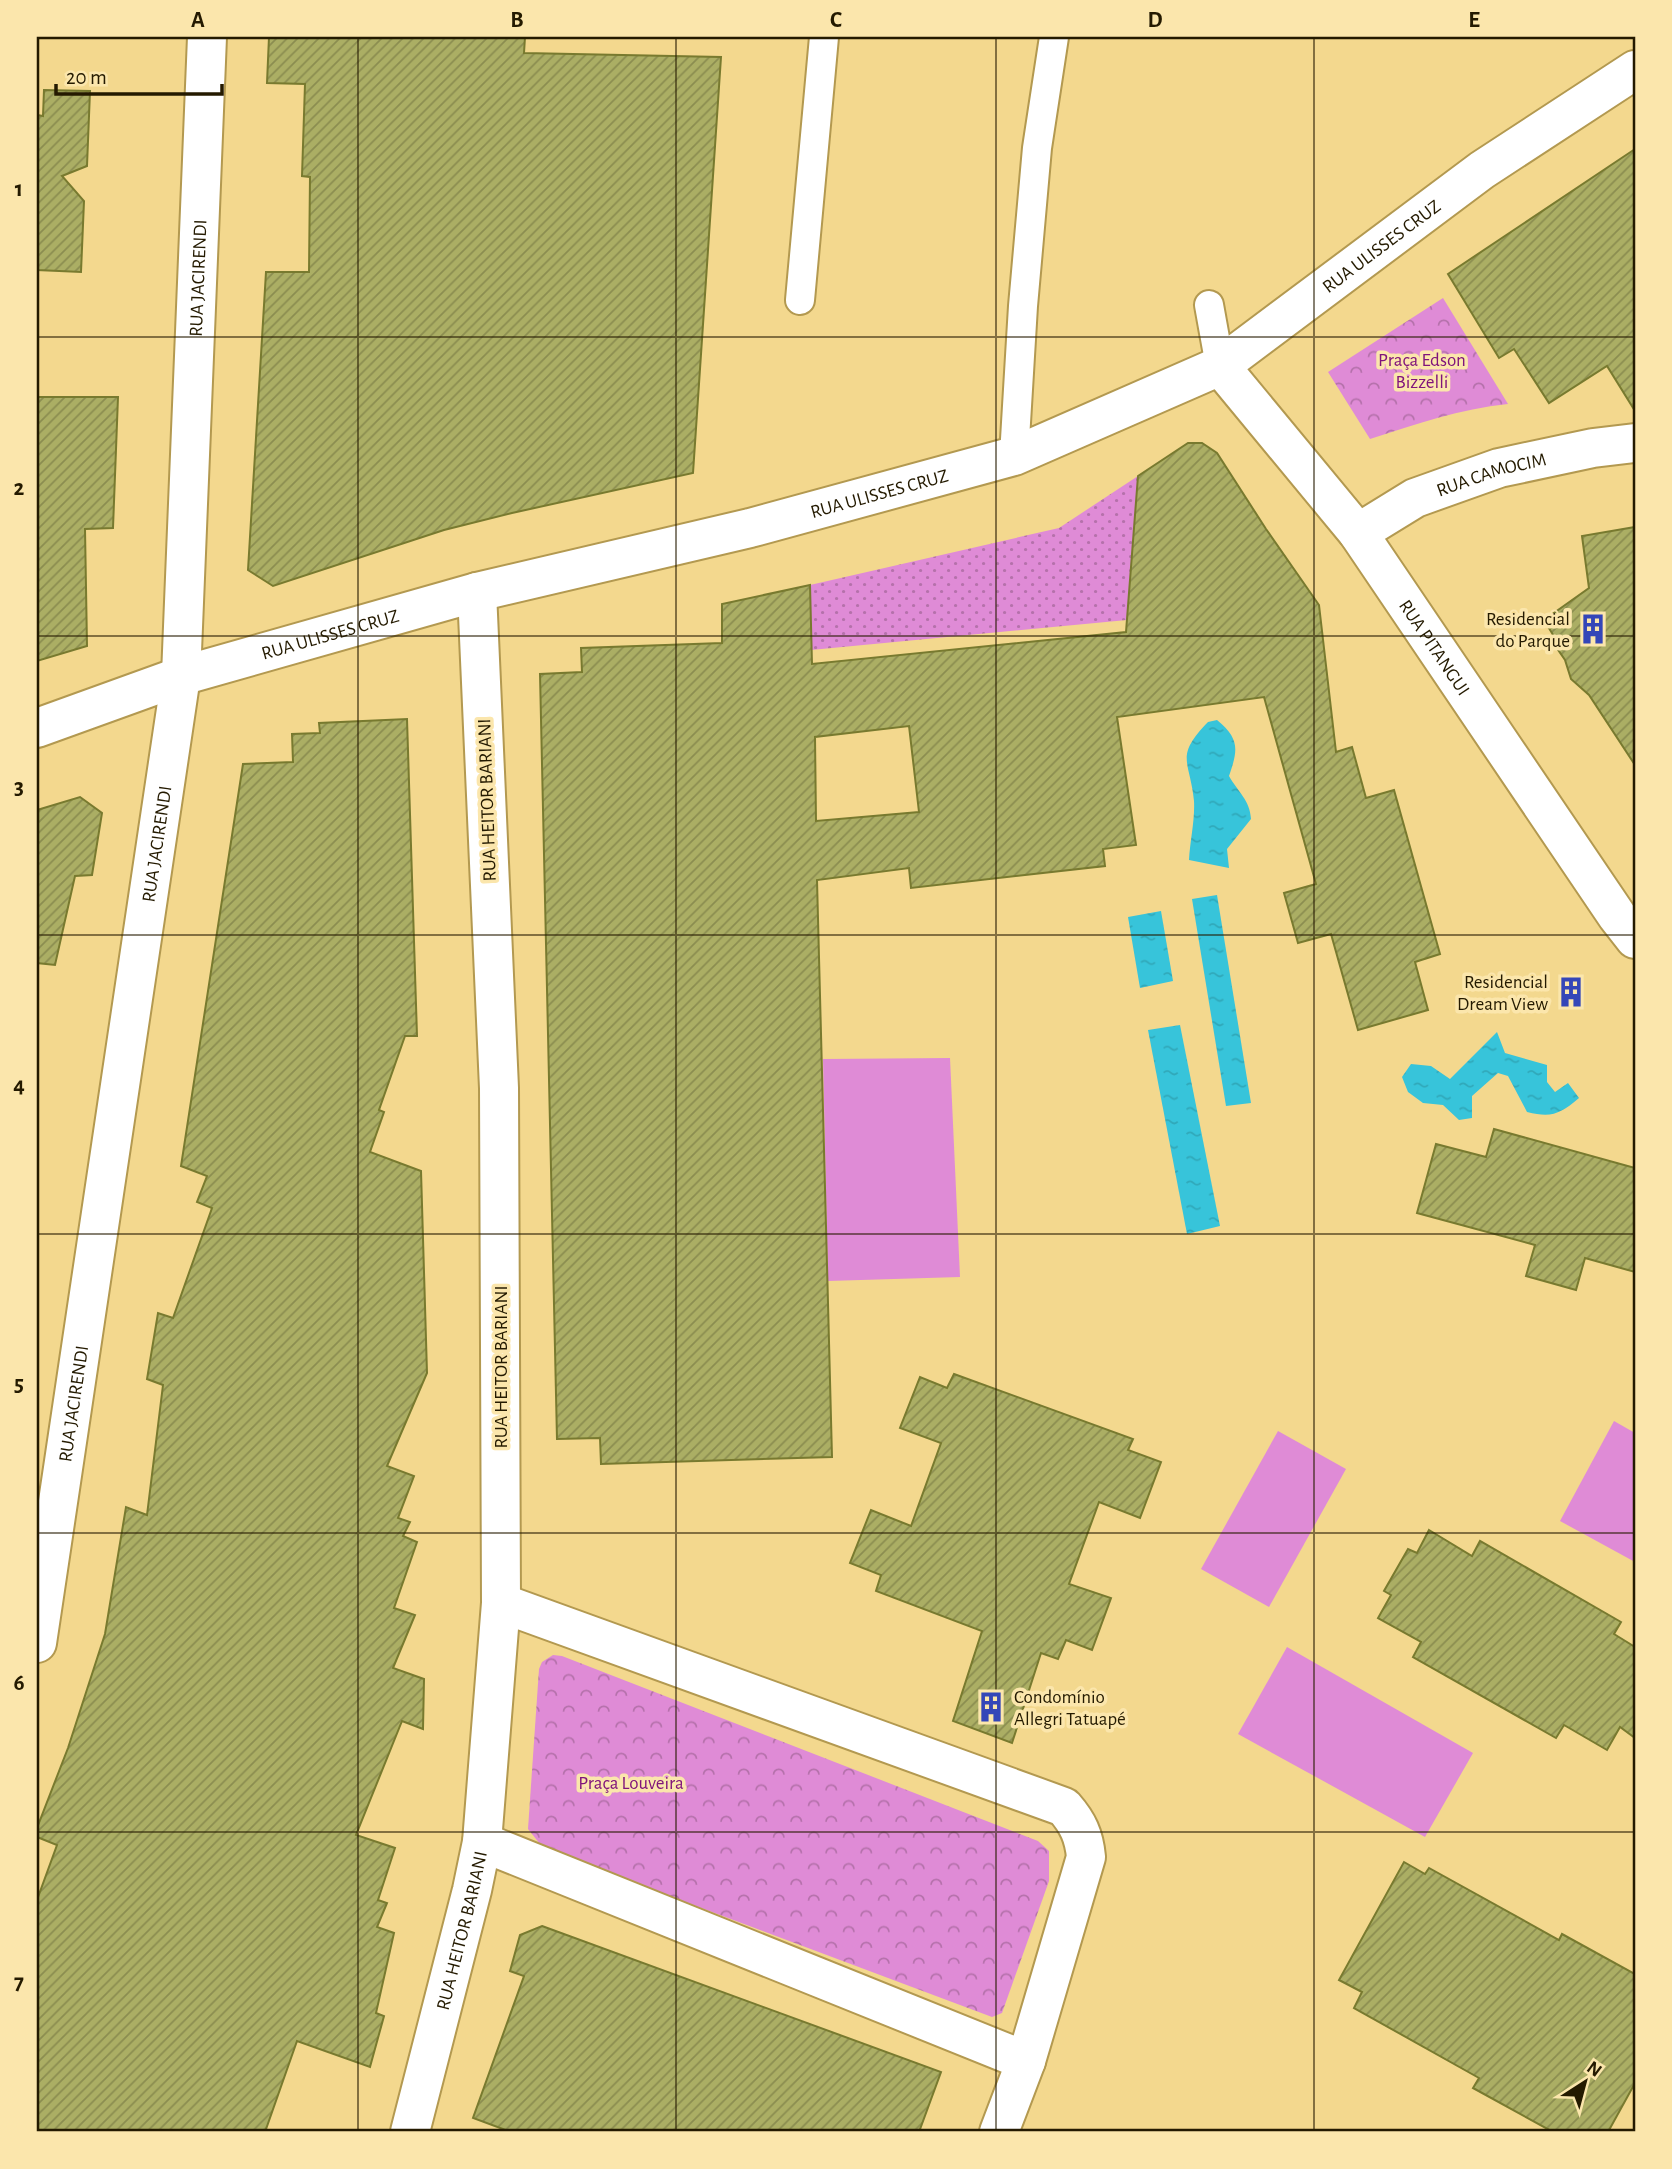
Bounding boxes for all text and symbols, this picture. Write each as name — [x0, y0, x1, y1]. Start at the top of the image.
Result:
text: A — [191, 9, 205, 32]
text: B — [510, 9, 524, 32]
text: C — [830, 9, 842, 32]
text: D — [1147, 9, 1163, 32]
text: E — [1468, 9, 1480, 32]
scale bar — [56, 52, 222, 96]
text: 20 m — [66, 67, 107, 88]
text: 1 — [15, 178, 23, 201]
street label: RUA ULISSES CRUZ — [1319, 197, 1444, 297]
street label: RUA JACIRENDI — [187, 219, 211, 337]
park label: Praça Edson Bizzelli — [1378, 351, 1466, 392]
street label: RUA CAMOCIM — [1434, 450, 1548, 501]
street label: RUA ULISSES CRUZ — [808, 466, 950, 522]
text: 2 — [14, 477, 25, 500]
street label: RUA PITANGUI — [1395, 597, 1473, 699]
street label: RUA ULISSES CRUZ — [260, 607, 401, 664]
place label: Residencial do Parque — [1486, 610, 1570, 651]
building icon: Residencial do Parque — [1576, 612, 1610, 646]
street label: RUA HEITOR BARIANI — [475, 718, 500, 882]
text: 3 — [14, 776, 24, 799]
street label: RUA JACIRENDI — [139, 785, 176, 904]
place label: Residencial Dream View — [1457, 973, 1548, 1014]
building icon: Residencial Dream View — [1554, 975, 1588, 1009]
text: 4 — [13, 1074, 25, 1097]
street label: RUA HEITOR BARIANI — [492, 1285, 511, 1449]
street label: RUA JACIRENDI — [56, 1344, 92, 1463]
text: 5 — [14, 1373, 24, 1396]
text: 6 — [13, 1672, 25, 1695]
place label: Condomínio Allegri Tatuapé — [1014, 1688, 1126, 1729]
building icon: Condomínio Allegri Tatuapé — [974, 1690, 1008, 1724]
park label: Praça Louveira — [578, 1774, 684, 1793]
street label: RUA HEITOR BARIANI — [434, 1849, 491, 2012]
text: 7 — [14, 1971, 24, 1994]
north arrow — [1550, 2046, 1620, 2116]
text: N — [1583, 2058, 1605, 2081]

